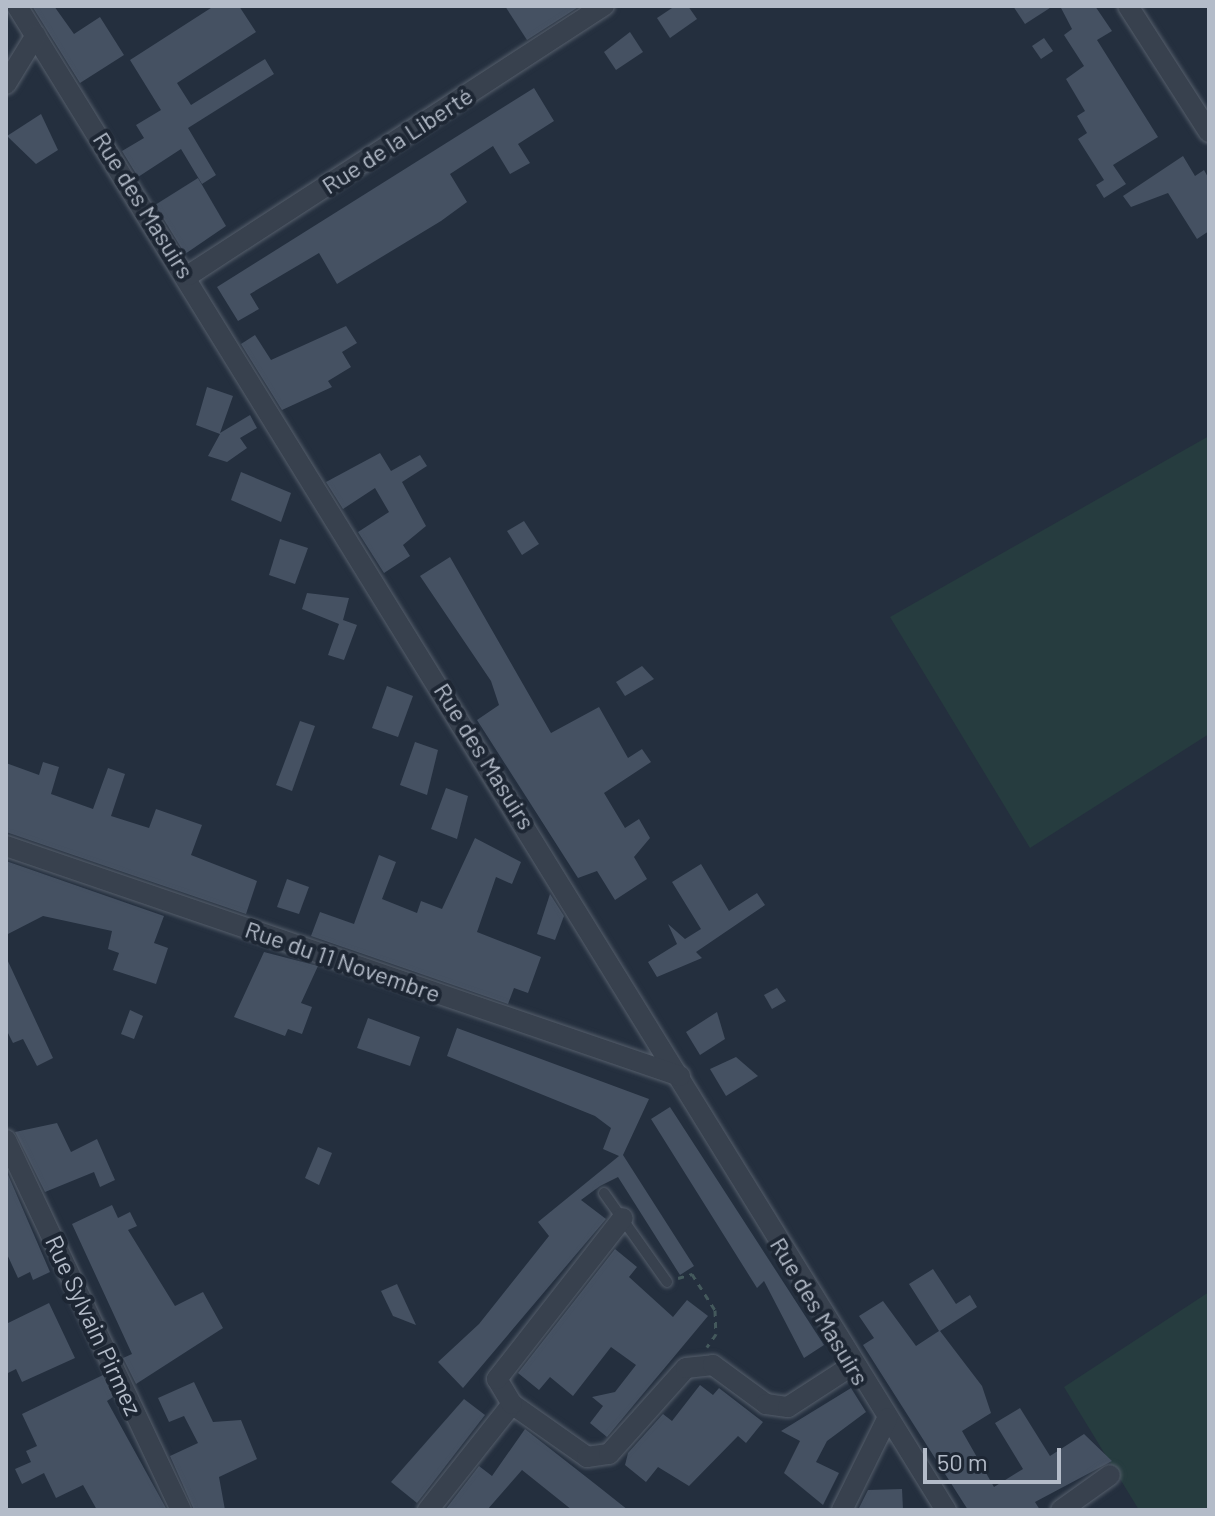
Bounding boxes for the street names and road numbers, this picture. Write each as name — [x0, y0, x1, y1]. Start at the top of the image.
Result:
street label: Rue de la Liberté — [316, 81, 478, 199]
street label: Rue des Masuirs — [87, 126, 201, 284]
street label: Rue des Masuirs — [428, 677, 542, 835]
street label: Rue du 11 Novembre — [242, 914, 444, 1008]
street label: Rue Sylvain Pirmez — [40, 1230, 148, 1420]
street label: Rue des Masuirs — [765, 1232, 875, 1390]

